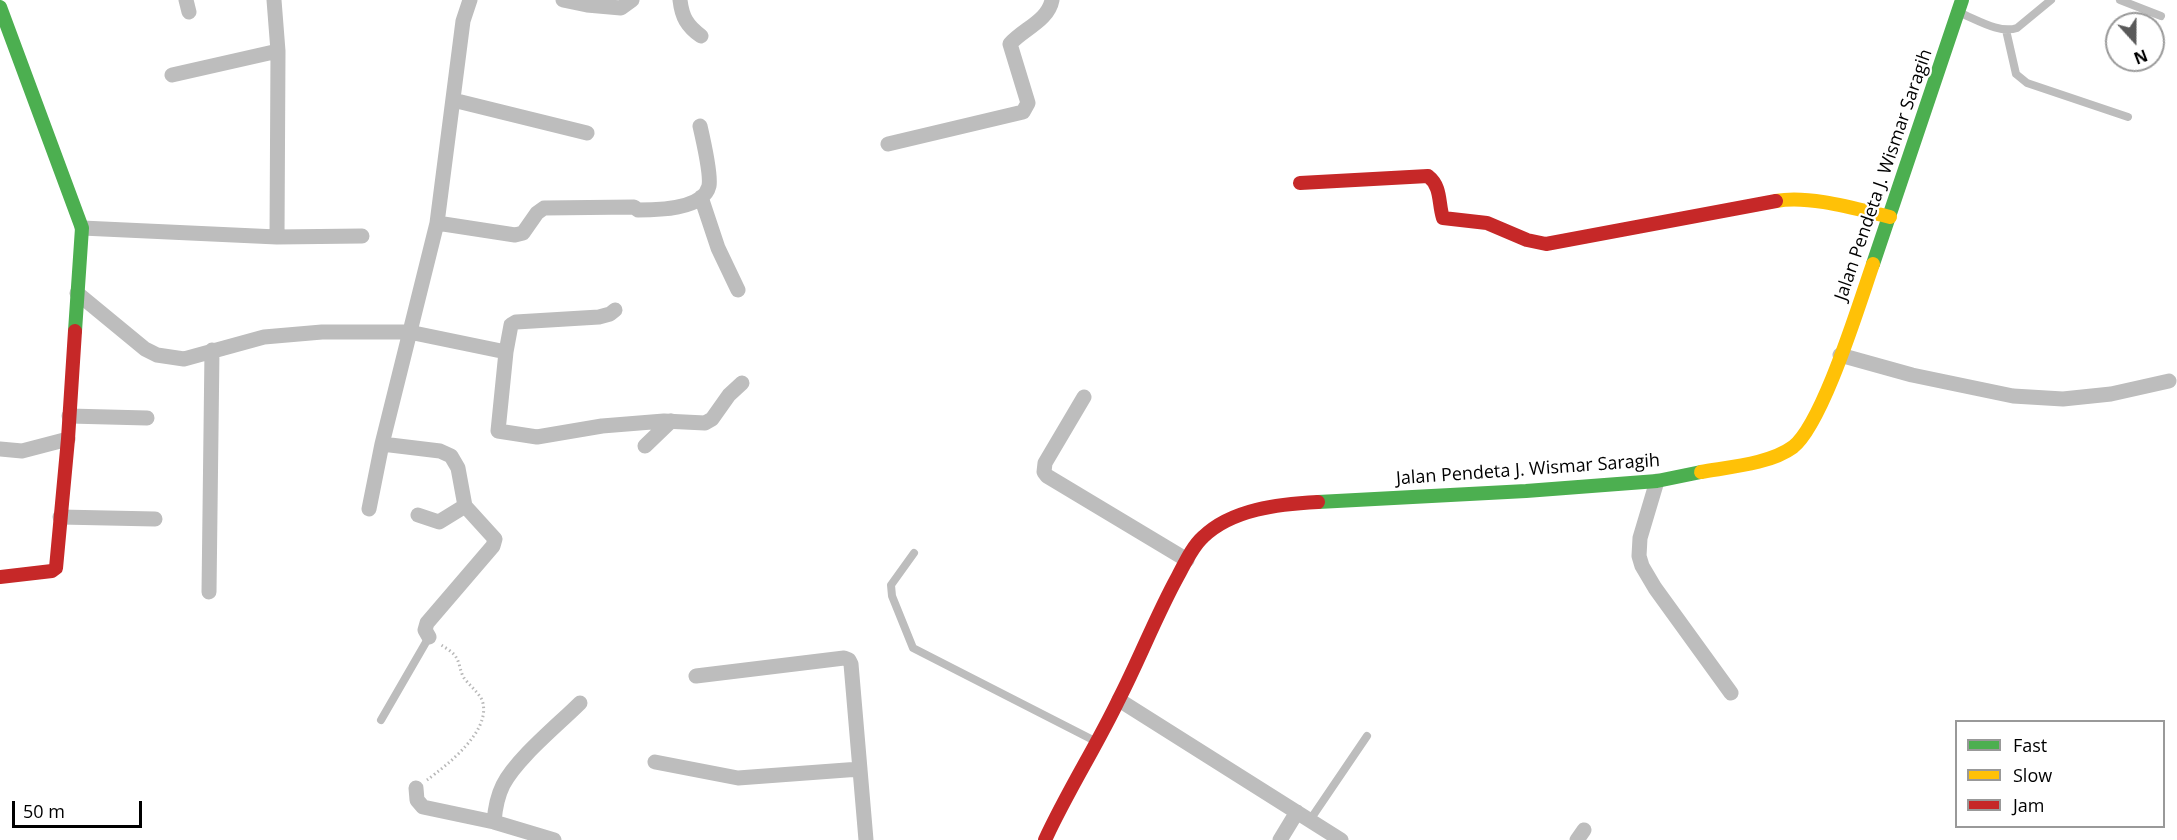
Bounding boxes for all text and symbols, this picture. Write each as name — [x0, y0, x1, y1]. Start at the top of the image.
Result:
north arrow — [2105, 12, 2165, 72]
text: N — [2131, 44, 2151, 70]
street label: Jalan Pendeta J. Wismar Saragih — [1831, 46, 1937, 304]
street label: Jalan Pendeta J. Wismar Saragih — [1395, 450, 1661, 490]
legend — [1955, 720, 2165, 828]
text: Fast — [2013, 733, 2047, 757]
text: Slow — [2013, 763, 2052, 787]
scale bar — [15, 789, 146, 827]
text: Jam — [2013, 793, 2045, 817]
text: 50 m — [23, 799, 65, 823]

